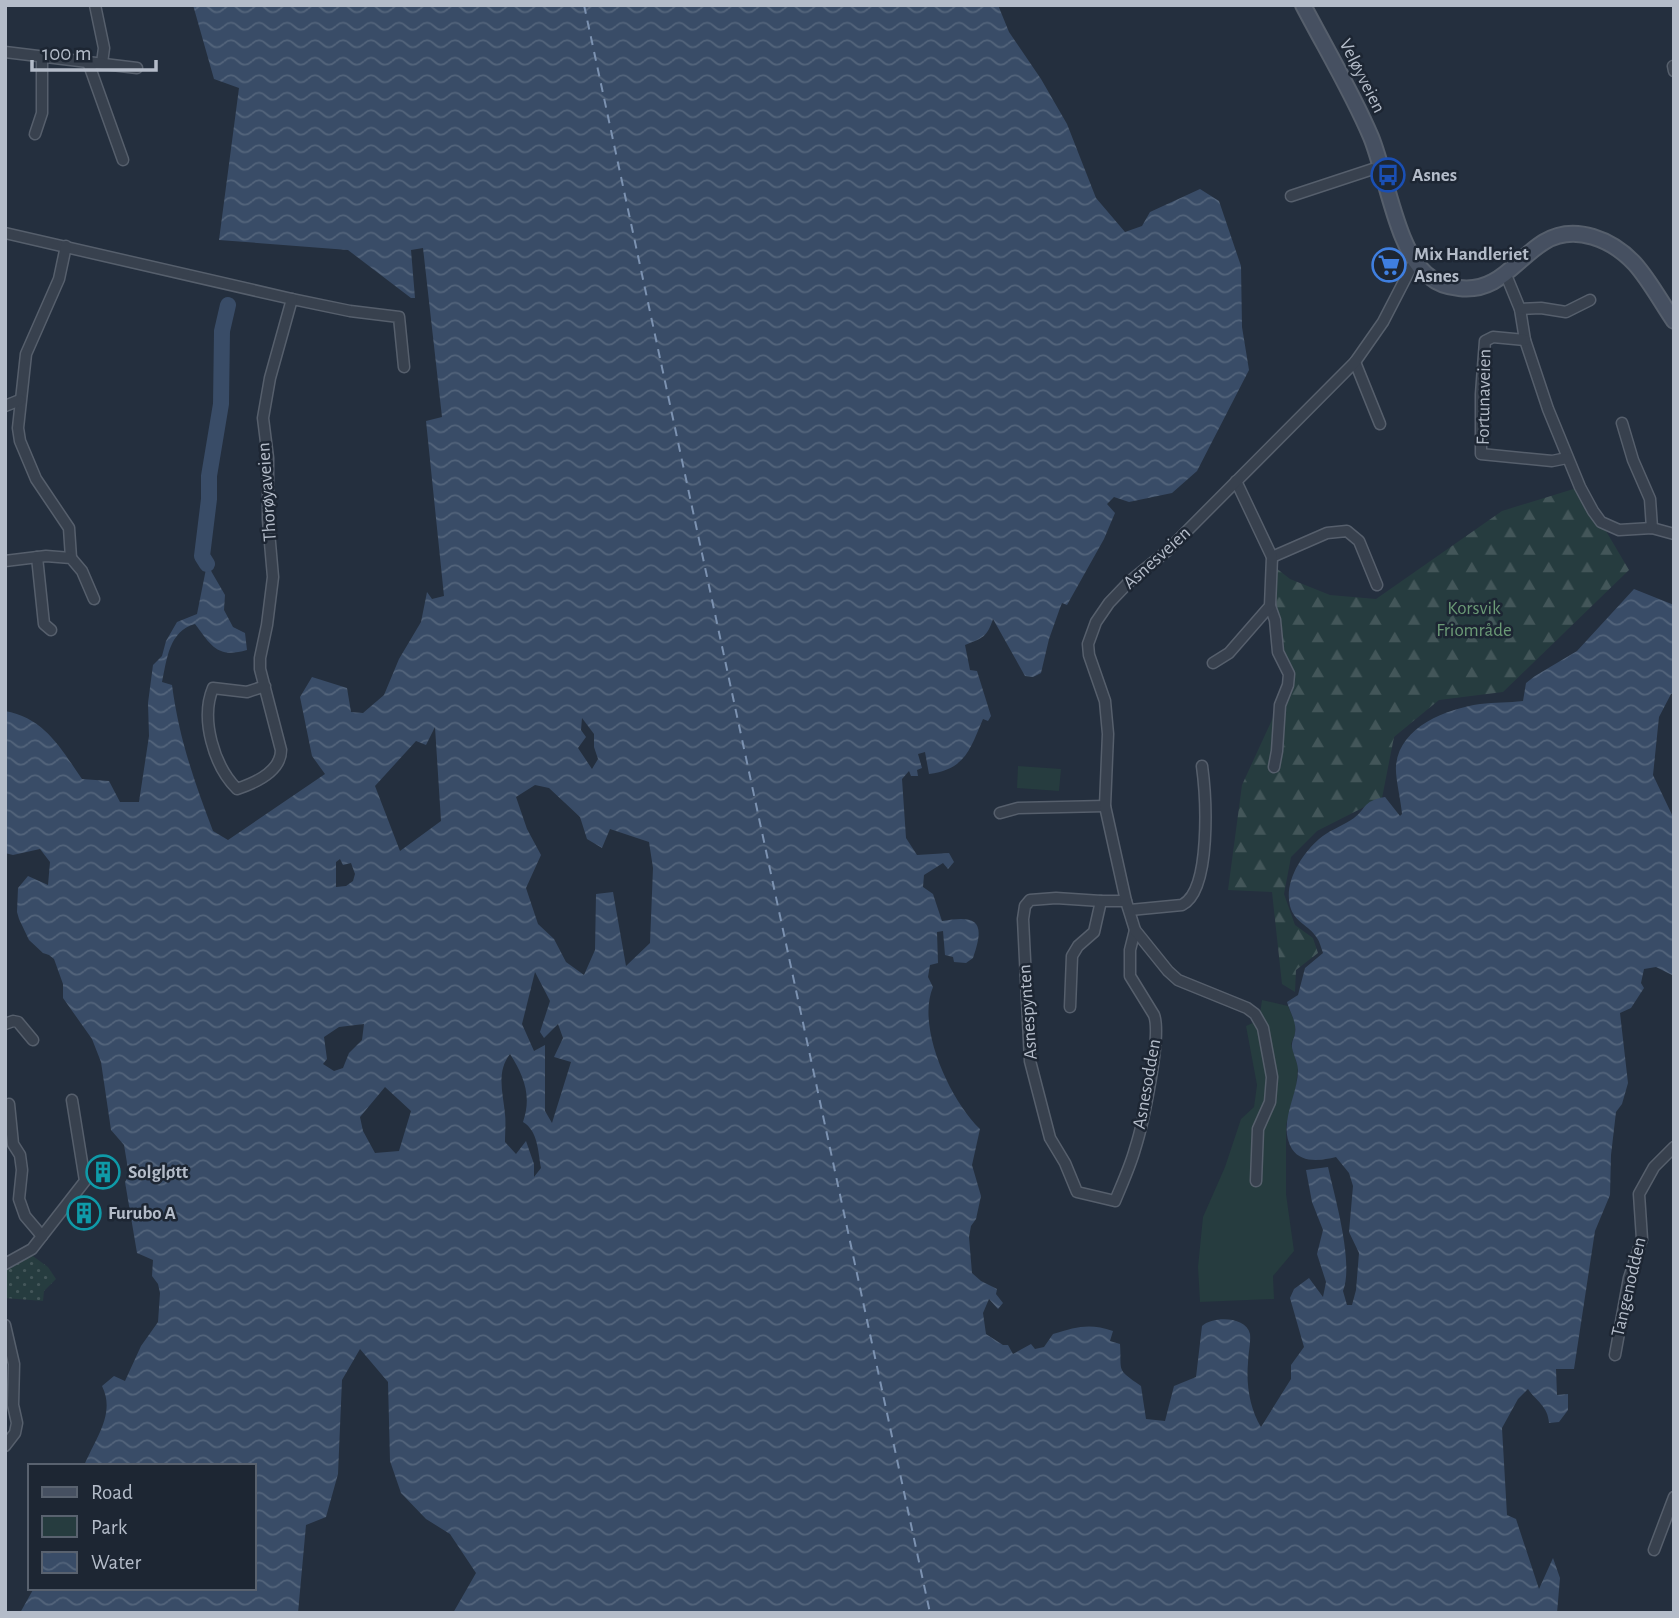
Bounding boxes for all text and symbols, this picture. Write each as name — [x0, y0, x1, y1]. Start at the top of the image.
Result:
scale bar — [32, 28, 156, 72]
street label: Veløyveien — [1335, 36, 1389, 116]
text: 100 m — [42, 43, 92, 64]
bus stop icon: Asnes — [1369, 156, 1407, 194]
place label: Asnes — [1412, 166, 1457, 185]
place label: Mix Handleriet Asnes — [1414, 245, 1529, 286]
supermarket icon: Mix Handleriet Asnes — [1370, 246, 1408, 284]
street label: Fortunaveien — [1474, 349, 1494, 445]
street label: Thorøyaveien — [254, 442, 280, 542]
street label: Asnesveien — [1120, 523, 1194, 593]
park label: Korsvik Friområde — [1436, 599, 1512, 640]
street label: Asnespynten — [1015, 964, 1041, 1060]
street label: Asnesodden — [1130, 1037, 1164, 1131]
building icon: Solgløtt — [84, 1153, 122, 1191]
place label: Solgløtt — [128, 1163, 189, 1182]
building icon: Furubo A — [65, 1194, 103, 1232]
place label: Furubo A — [108, 1204, 177, 1223]
street label: Tangenodden — [1608, 1235, 1650, 1339]
legend — [28, 1464, 256, 1590]
text: Road — [91, 1482, 133, 1503]
text: Park — [91, 1517, 128, 1538]
text: Water — [91, 1552, 141, 1573]

